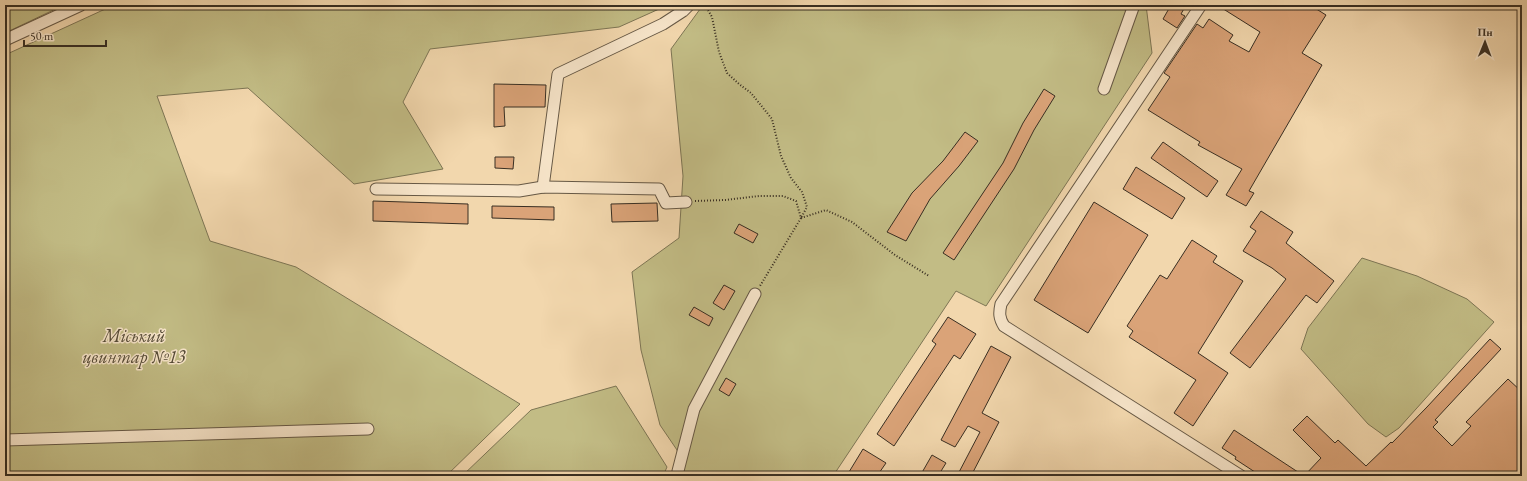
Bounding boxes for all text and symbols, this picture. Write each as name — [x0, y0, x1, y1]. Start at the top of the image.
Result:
scale bar — [24, 22, 106, 48]
north arrow — [1465, 22, 1505, 62]
text: Пн — [1478, 25, 1493, 39]
text: 50 m — [30, 28, 54, 44]
park label: Міський цвинтар №13 — [82, 324, 186, 369]

